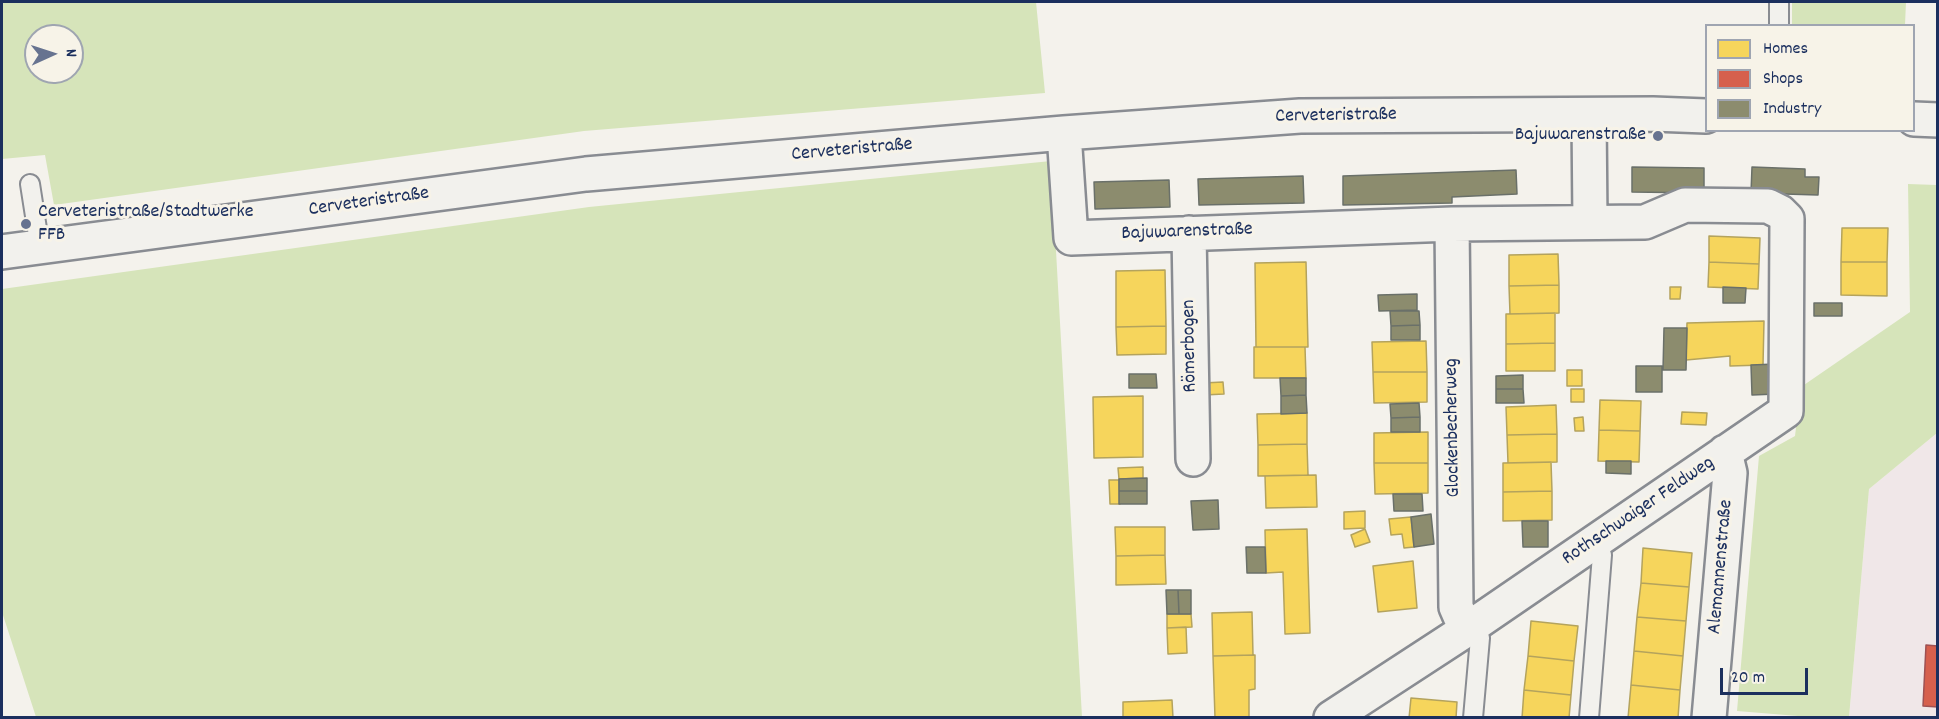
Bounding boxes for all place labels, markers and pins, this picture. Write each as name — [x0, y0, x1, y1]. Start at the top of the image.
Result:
place label: Bajuwarenstraße — [1515, 124, 1646, 148]
marker: Bajuwarenstraße — [1651, 129, 1665, 143]
place label: Cerveteristraße/Stadtwerke FFB — [38, 201, 254, 248]
marker: Cerveteristraße/Stadtwerke FFB — [19, 217, 33, 231]

